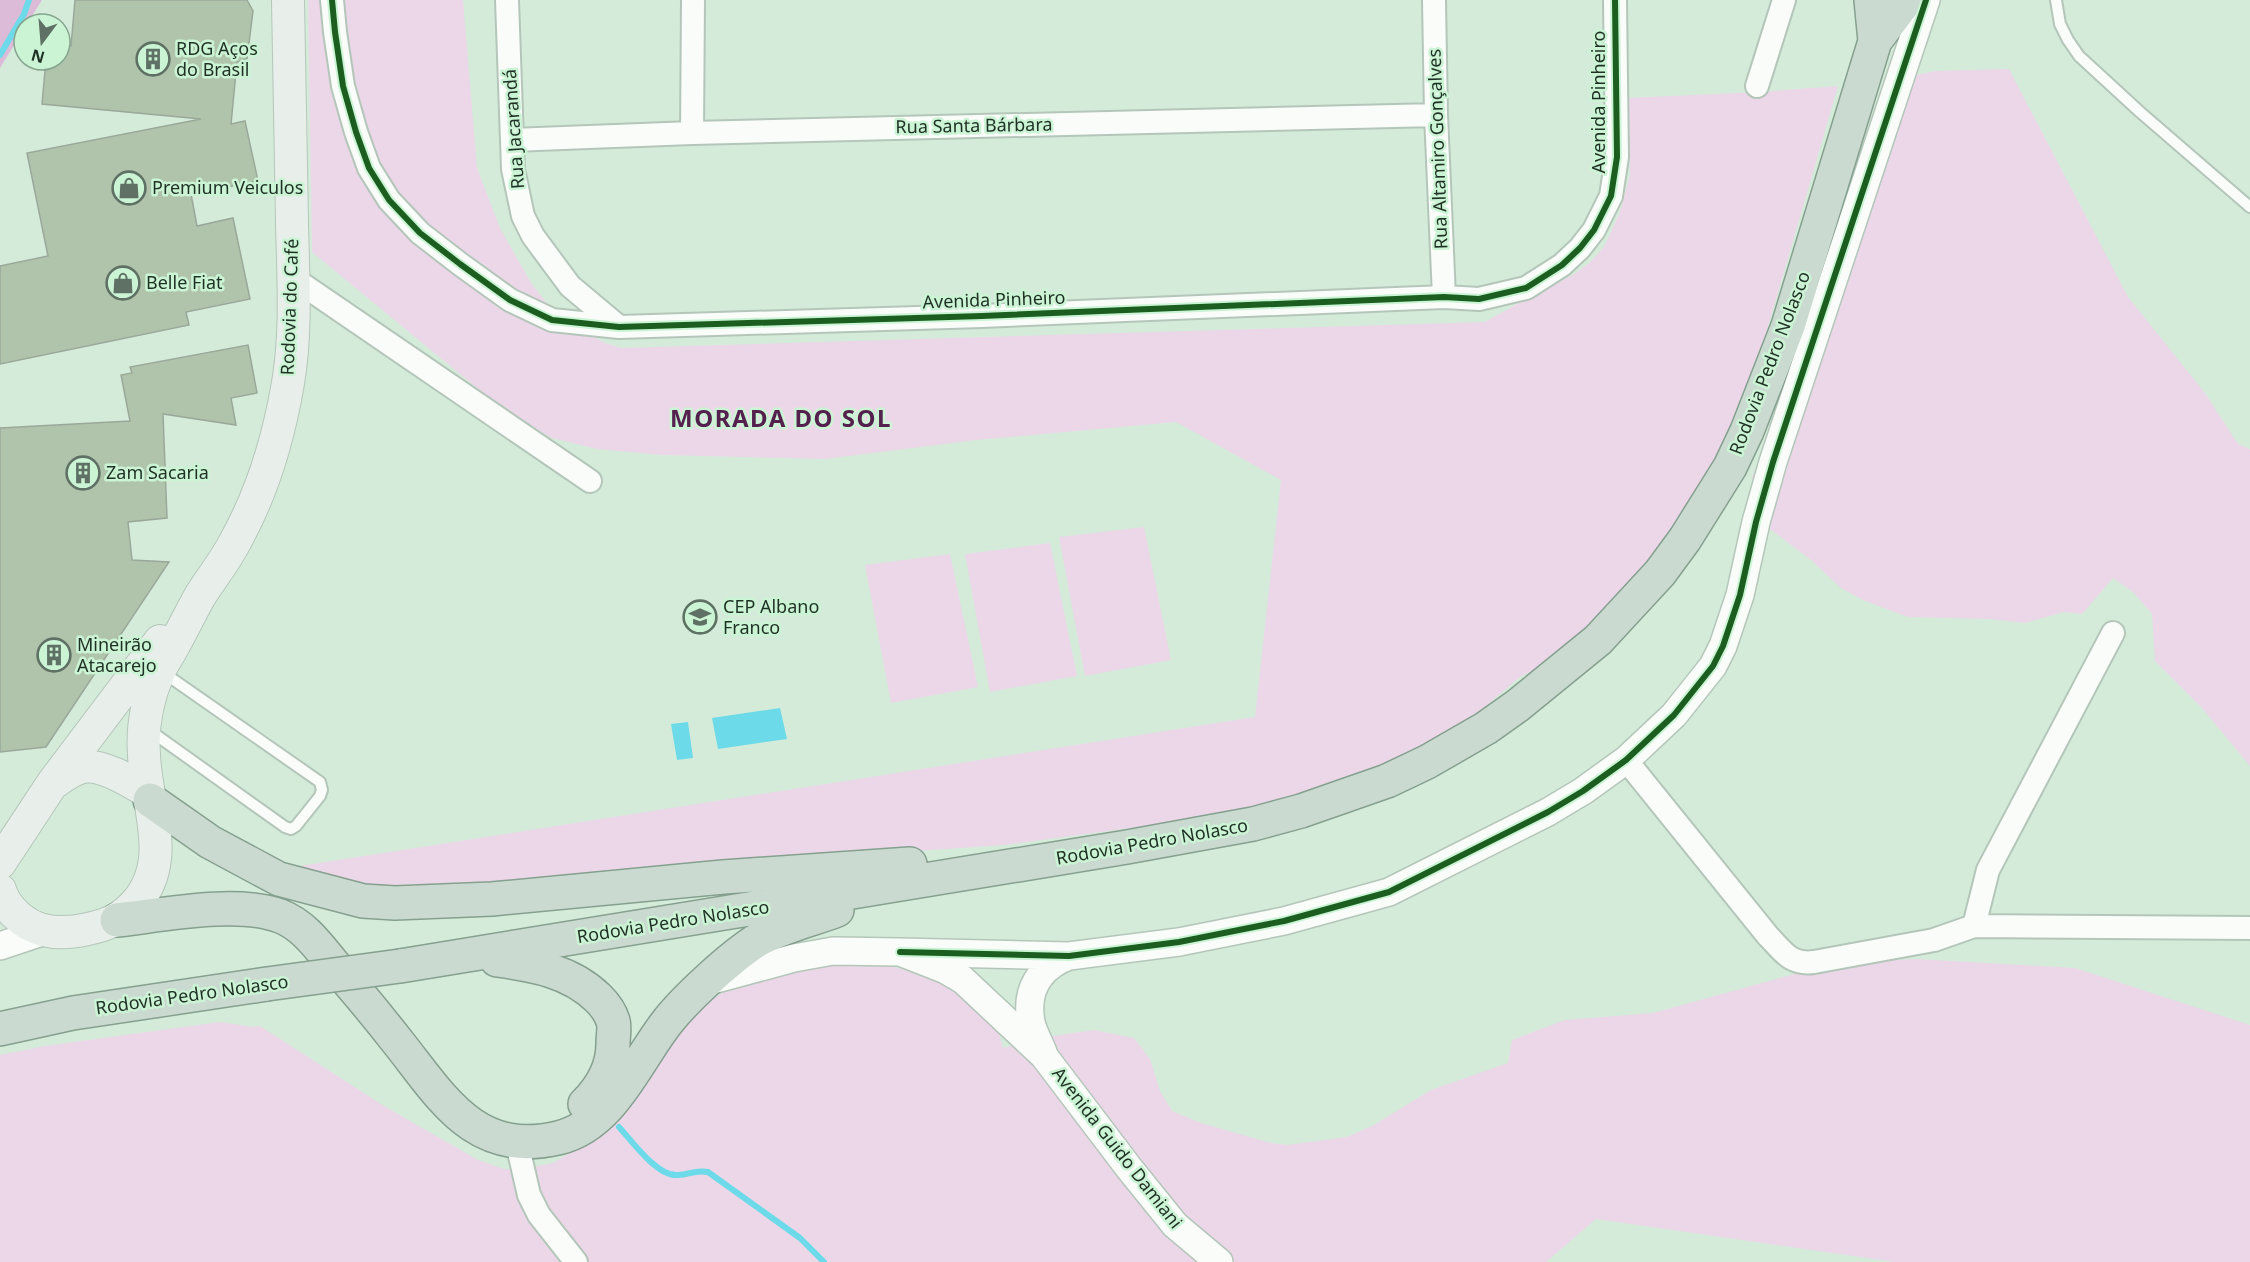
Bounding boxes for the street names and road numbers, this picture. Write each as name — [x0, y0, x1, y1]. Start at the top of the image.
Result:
street label: Avenida Pinheiro — [1586, 31, 1610, 173]
street label: Rua Altamiro Gonçalves — [1422, 48, 1452, 250]
street label: Rua Jacarandá — [497, 68, 529, 190]
street label: Rua Santa Bárbara — [895, 112, 1053, 138]
street label: Rodovia do Café — [275, 238, 303, 376]
street label: Rodovia Pedro Nolasco — [1723, 268, 1815, 458]
street label: Avenida Pinheiro — [922, 285, 1066, 313]
street label: Rodovia Pedro Nolasco — [1054, 812, 1250, 870]
street label: Rodovia Pedro Nolasco — [575, 894, 771, 948]
street label: Rodovia Pedro Nolasco — [94, 969, 290, 1019]
street label: Avenida Guido Damiani — [1047, 1062, 1188, 1233]

